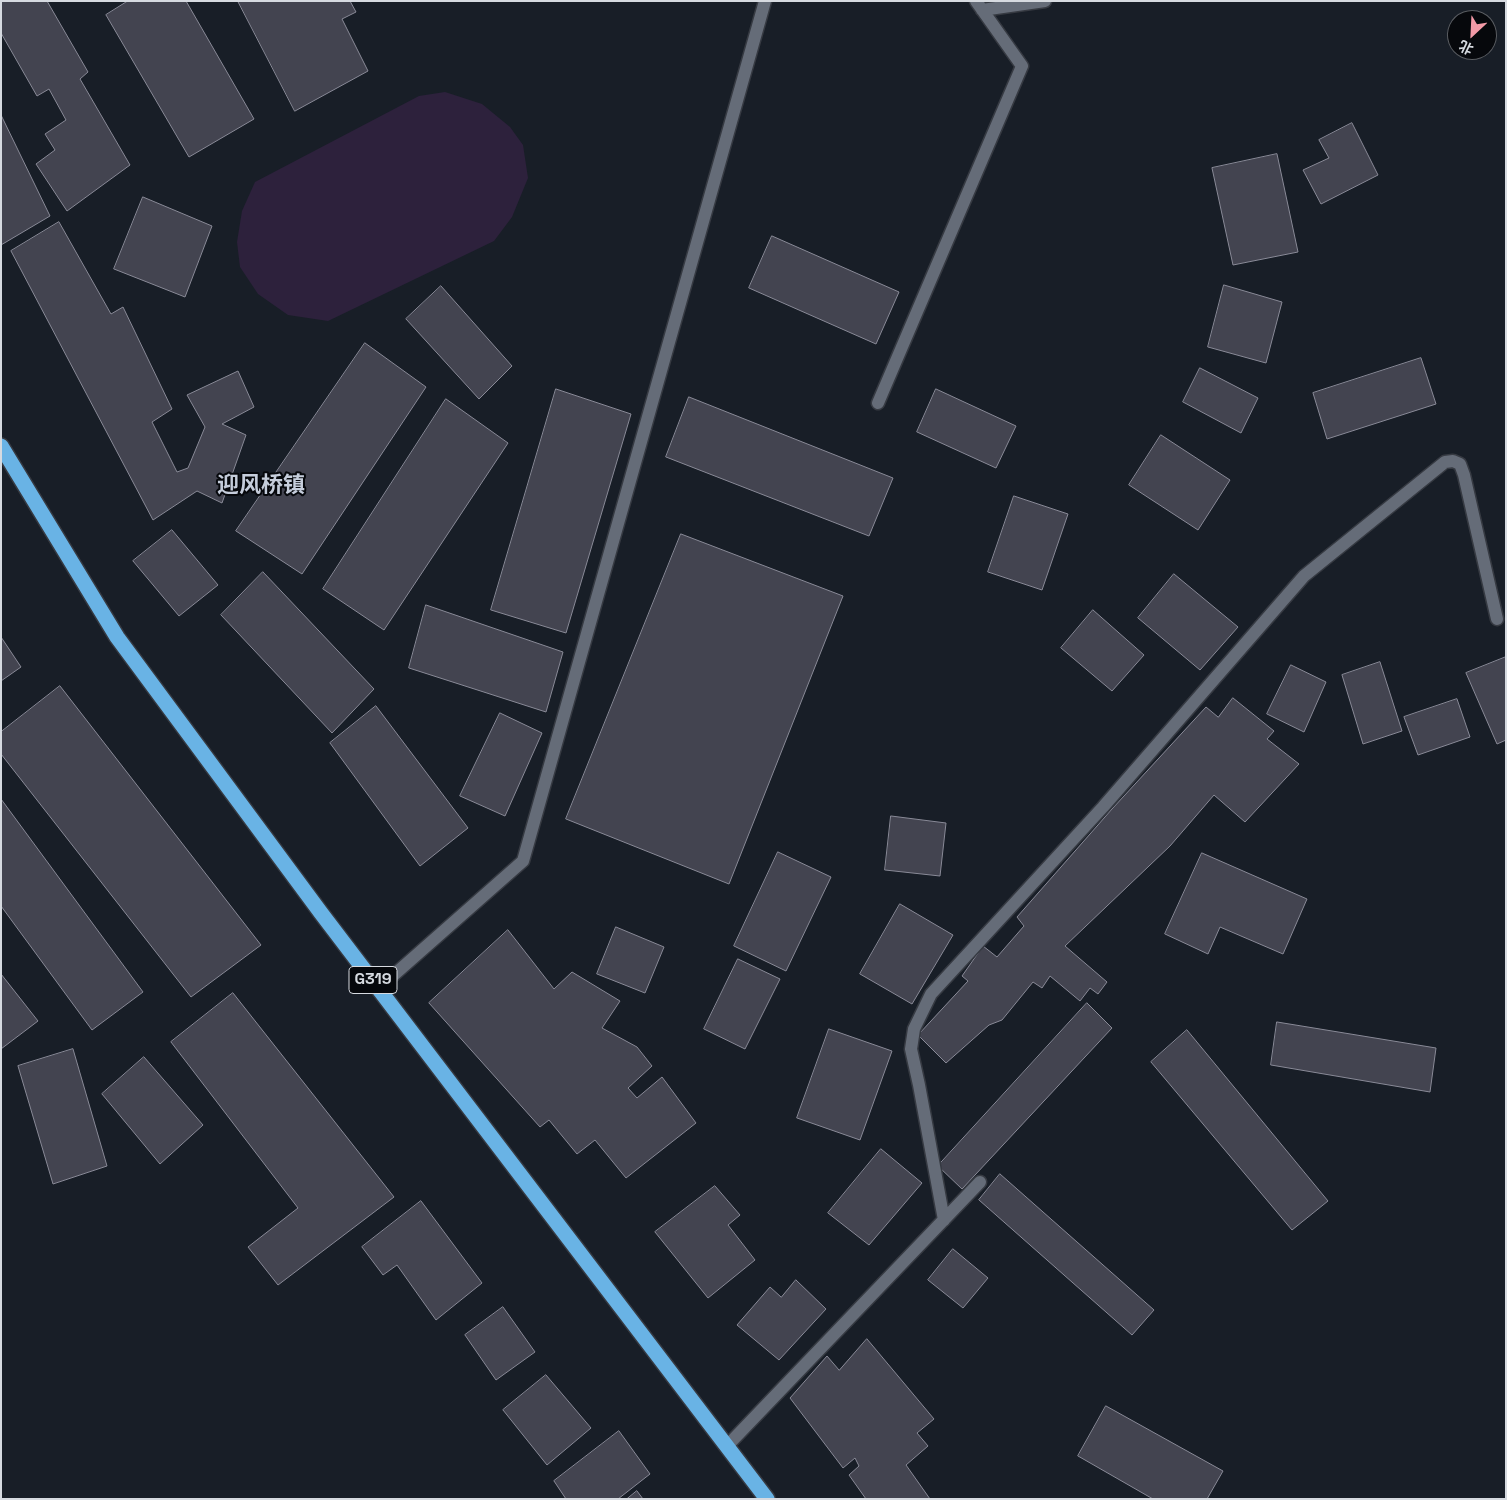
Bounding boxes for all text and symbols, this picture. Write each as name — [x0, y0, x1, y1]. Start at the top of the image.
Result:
north arrow — [1447, 10, 1497, 60]
text: 北 — [1456, 37, 1476, 59]
district label: 迎风桥镇 — [217, 473, 305, 499]
road number: G319 — [349, 966, 397, 994]

